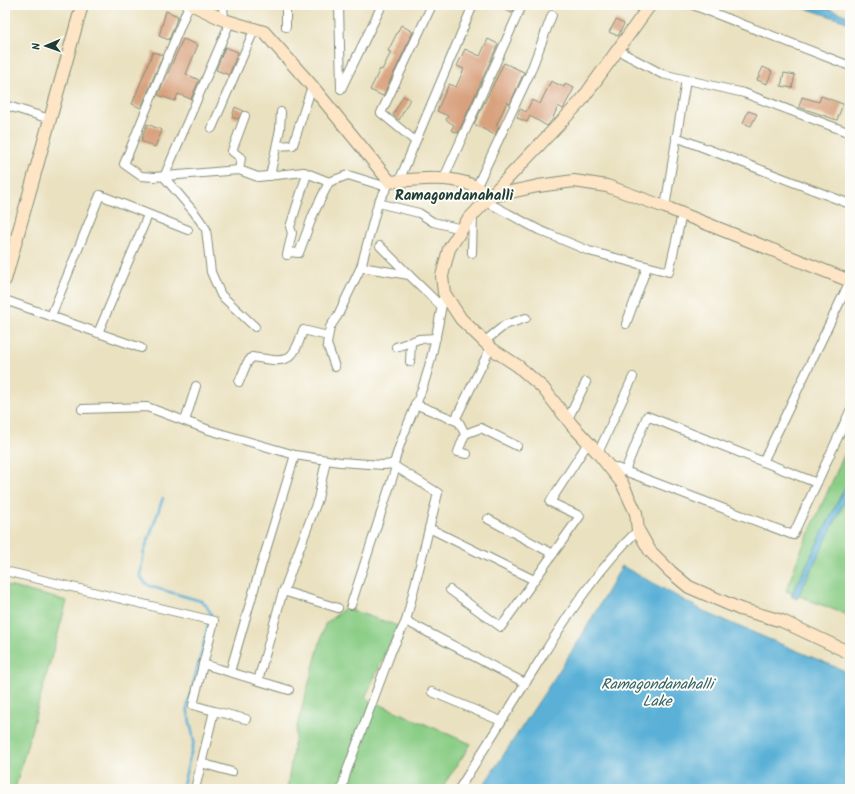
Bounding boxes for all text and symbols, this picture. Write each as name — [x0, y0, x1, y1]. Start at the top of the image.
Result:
north arrow — [26, 26, 66, 66]
text: N — [28, 42, 46, 50]
district label: Ramagondanahalli — [395, 184, 514, 208]
water label: Ramagondanahalli Lake — [601, 673, 717, 714]

